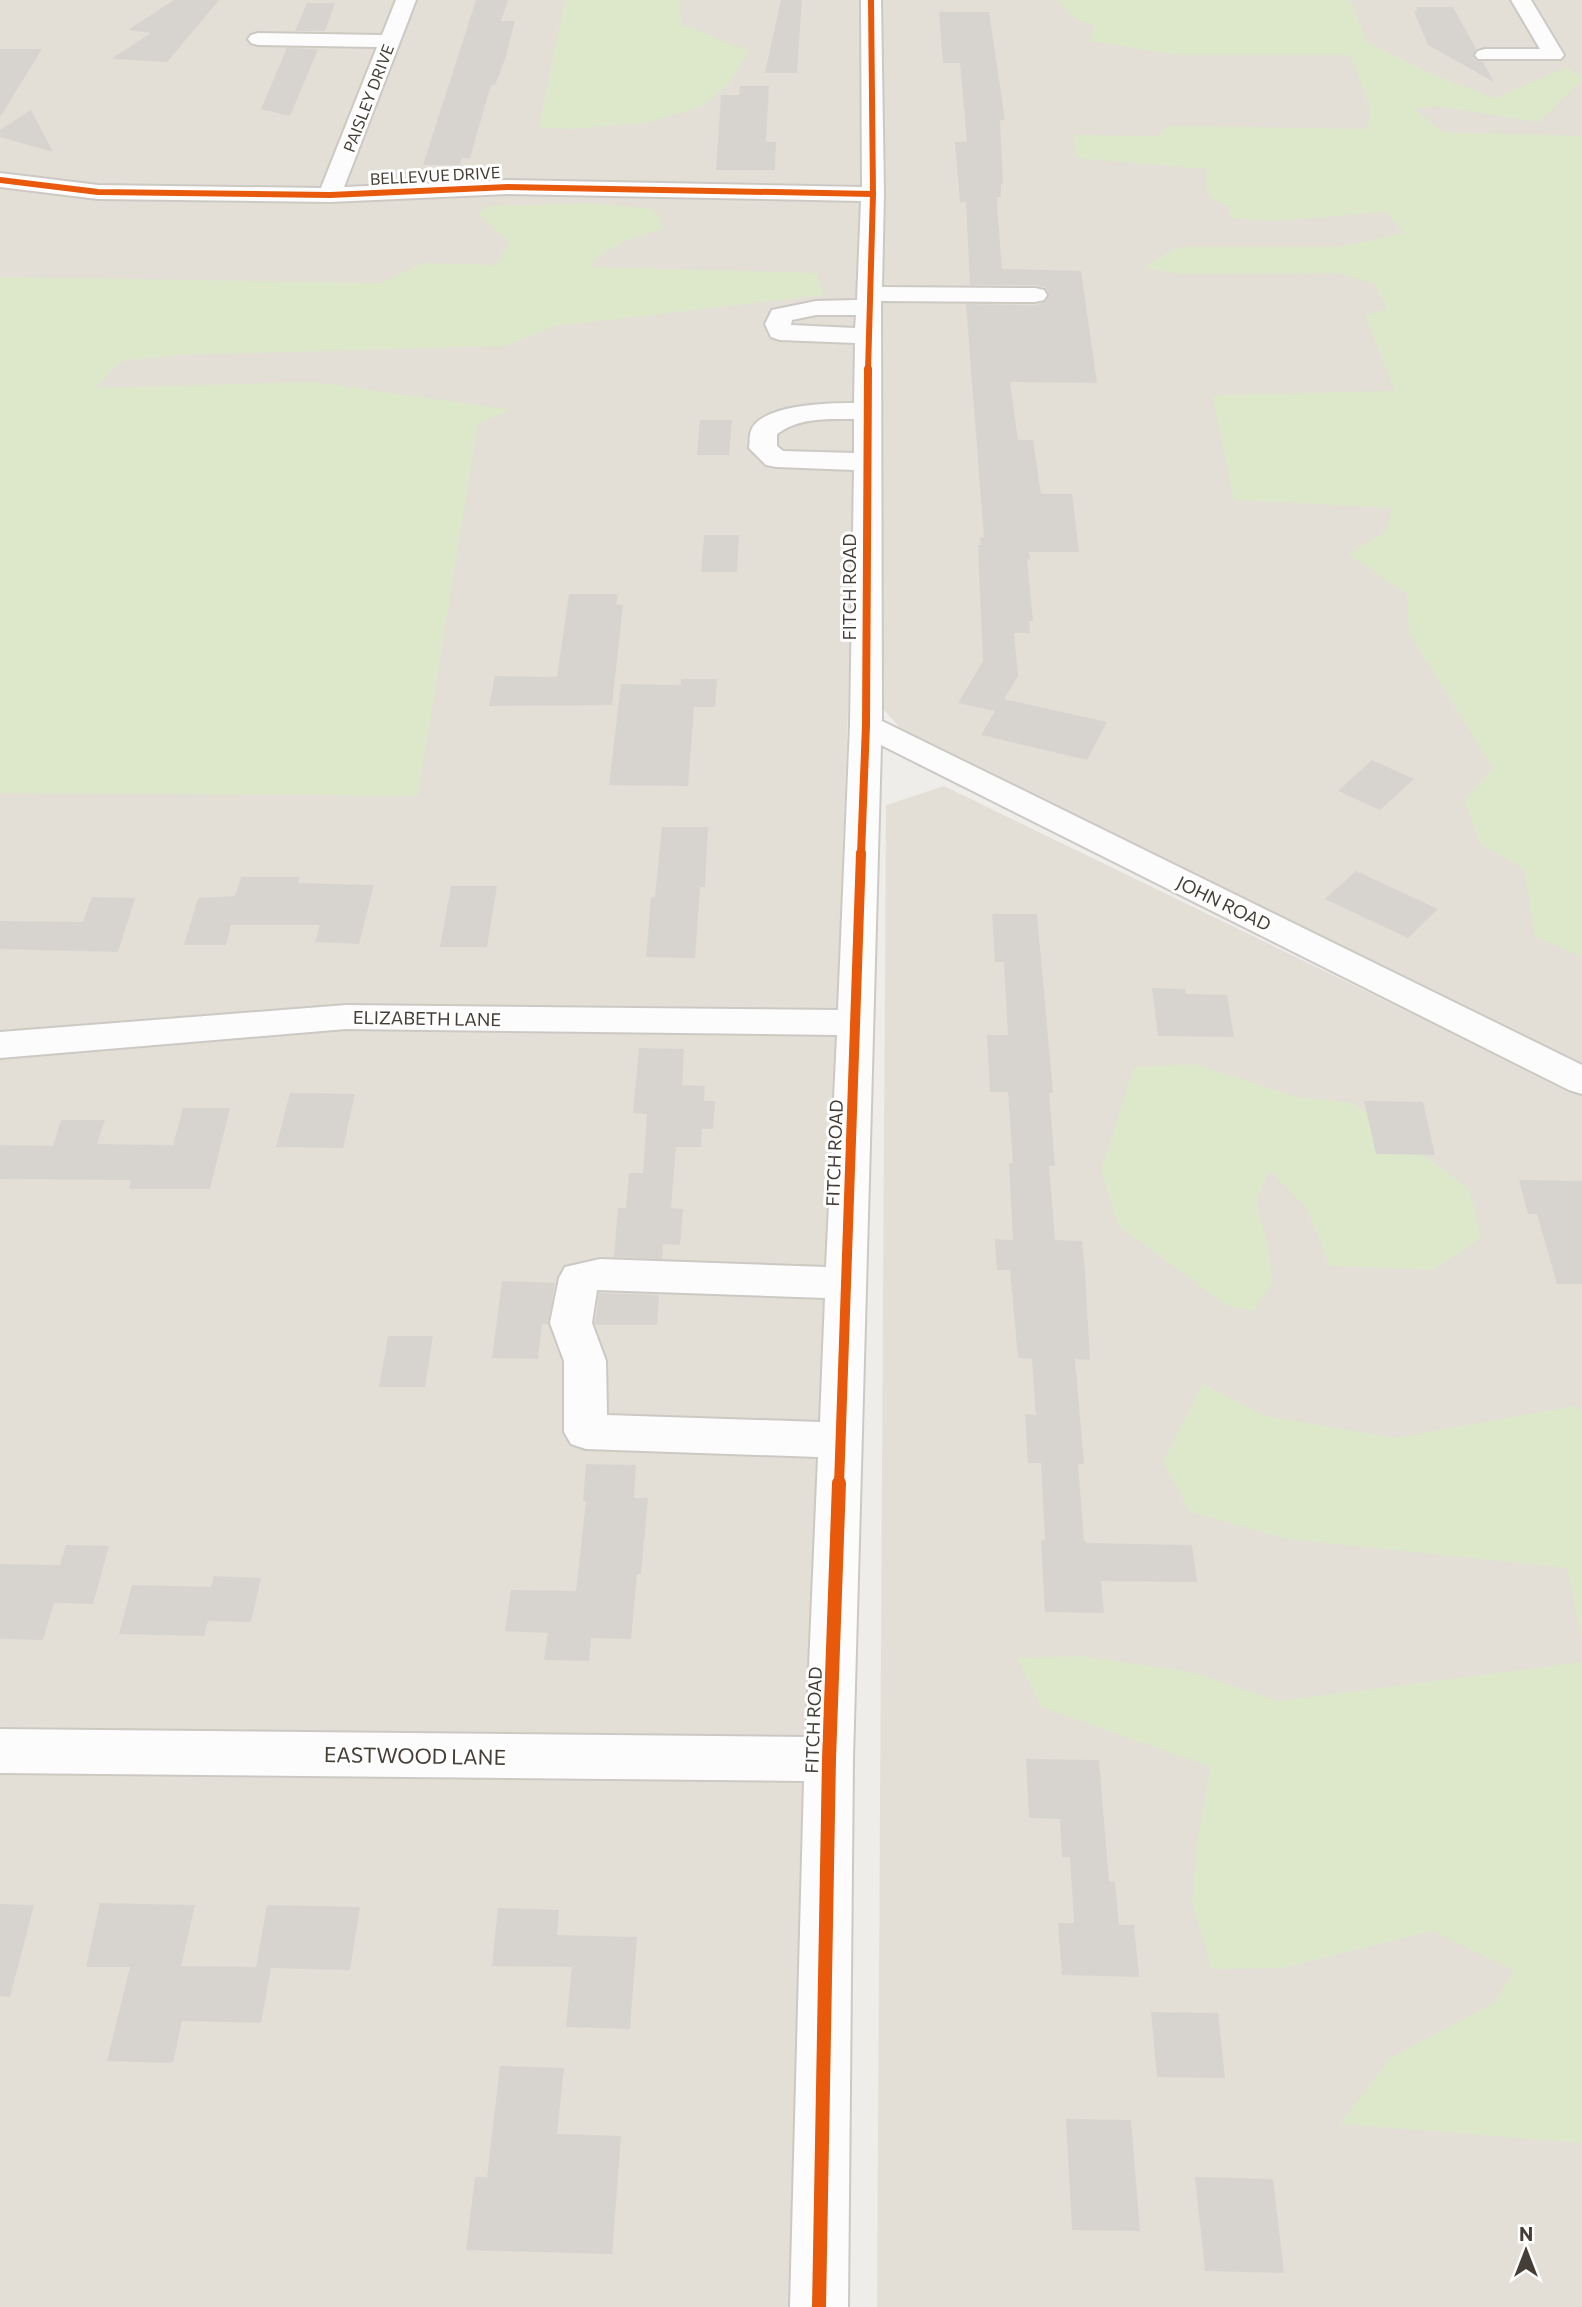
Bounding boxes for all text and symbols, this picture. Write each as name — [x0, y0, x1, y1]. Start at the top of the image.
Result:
street label: PAISLEY DRIVE — [339, 42, 397, 154]
street label: BELLEVUE DRIVE — [369, 162, 501, 188]
street label: FITCH ROAD — [838, 533, 860, 641]
street label: JOHN ROAD — [1173, 871, 1275, 935]
street label: ELIZABETH LANE — [353, 1006, 501, 1030]
street label: FITCH ROAD — [821, 1099, 847, 1207]
street label: FITCH ROAD — [800, 1666, 826, 1774]
street label: EASTWOOD LANE — [324, 1741, 506, 1769]
north arrow — [1491, 2216, 1561, 2286]
text: N — [1519, 2222, 1533, 2245]

